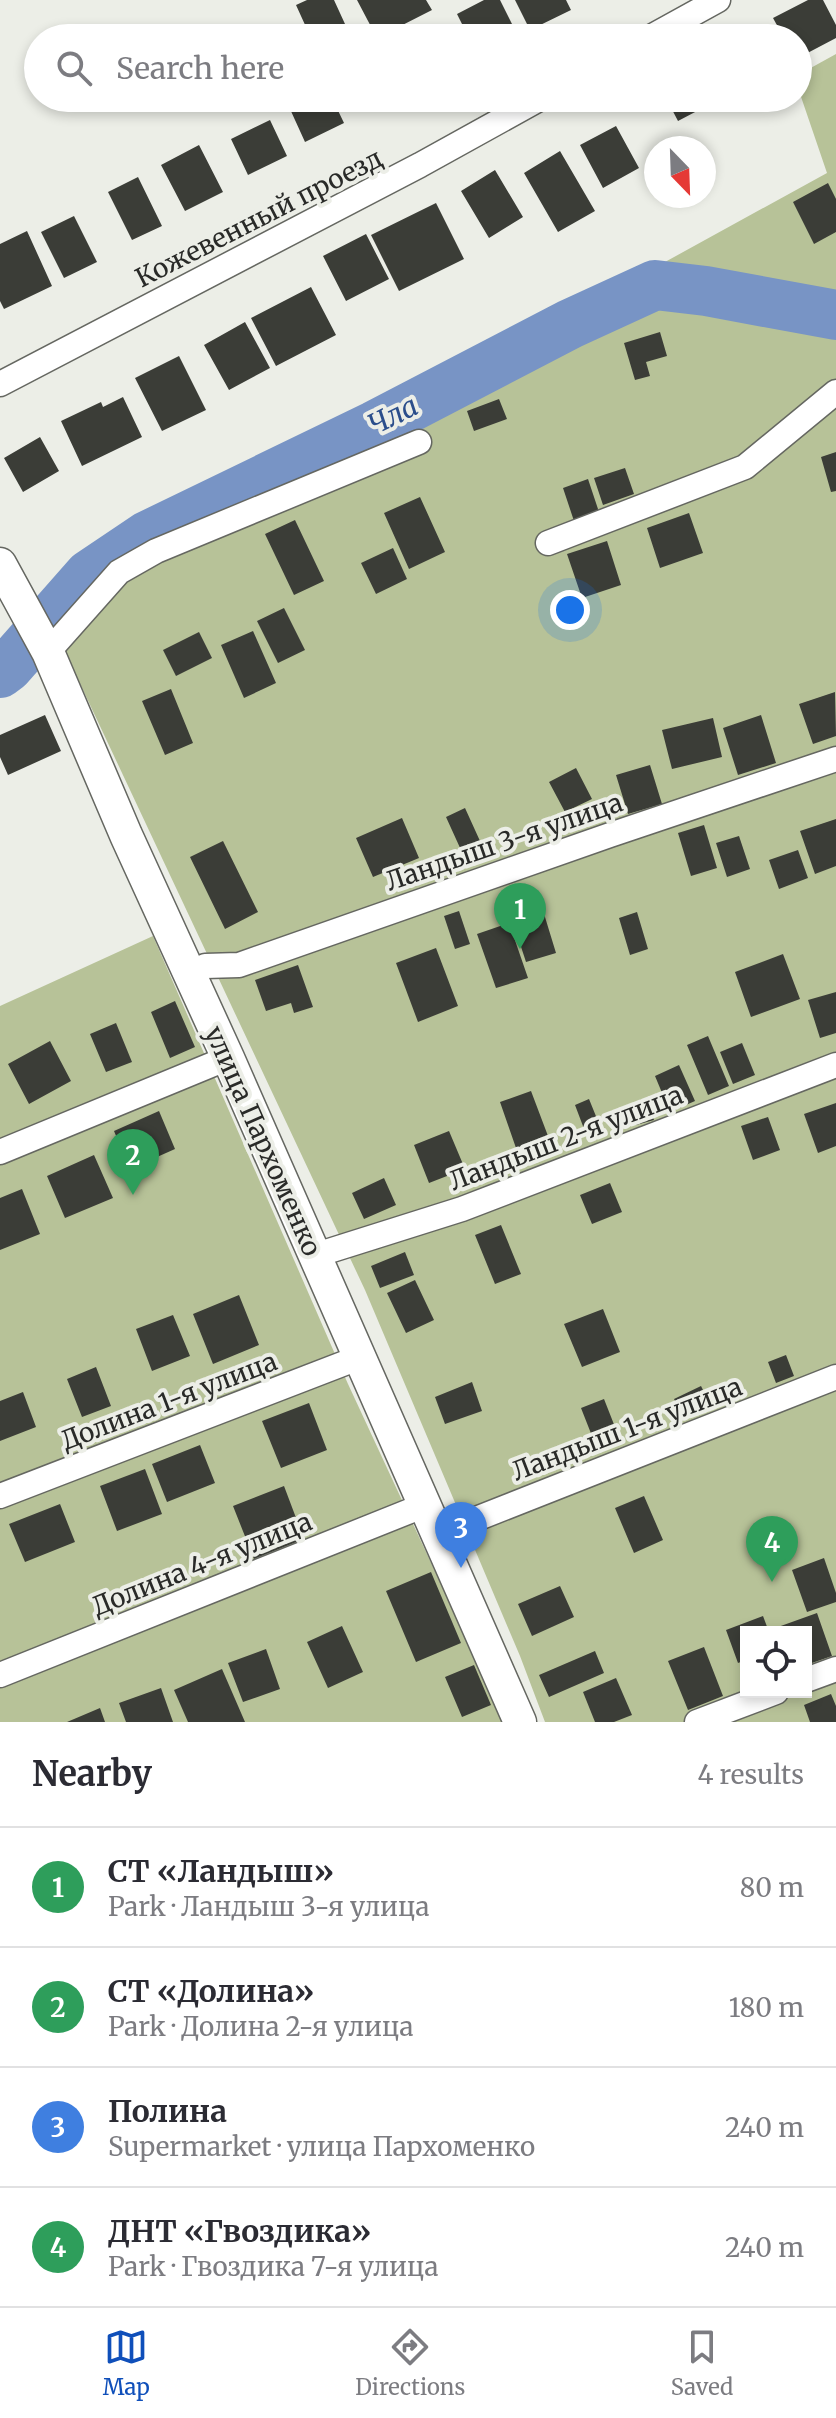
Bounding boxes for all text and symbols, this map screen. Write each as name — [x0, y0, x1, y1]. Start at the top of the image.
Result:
search box — [24, 24, 812, 112]
icon: search — [52, 46, 96, 90]
text: Search here — [116, 49, 284, 87]
north arrow — [644, 136, 716, 208]
street label: Кожевенный проезд — [130, 141, 388, 294]
water label: Чла — [362, 388, 424, 442]
your location — [550, 590, 590, 630]
street label: Ландыш 3-я улица — [381, 785, 627, 898]
pin: 1 — [494, 883, 546, 949]
street label: улица Пархоменко — [198, 1021, 329, 1261]
street label: Ландыш 2-я улица — [444, 1078, 687, 1197]
pin: 2 — [107, 1129, 159, 1195]
street label: Долина 1-я улица — [56, 1344, 281, 1457]
street label: Ландыш 1-я улица — [507, 1369, 747, 1488]
pin: 3 — [435, 1502, 487, 1568]
street label: Долина 4-я улица — [87, 1504, 317, 1623]
pin: 4 — [746, 1516, 798, 1582]
map controls — [740, 1626, 812, 1698]
button: locate — [740, 1626, 812, 1698]
text: Nearby — [32, 1753, 152, 1795]
text: 4 results — [697, 1758, 804, 1791]
text: СТ «Ландыш» — [108, 1852, 334, 1890]
text: 1 — [52, 1871, 64, 1904]
text: 80 m — [740, 1871, 804, 1904]
text: Park · Ландыш 3-я улица — [108, 1890, 430, 1923]
text: СТ «Долина» — [108, 1972, 314, 2010]
text: 2 — [50, 1991, 66, 2024]
text: 180 m — [729, 1991, 804, 2024]
text: Park · Долина 2-я улица — [108, 2010, 413, 2043]
text: Полина — [108, 2092, 227, 2130]
text: 3 — [51, 2111, 65, 2144]
text: 240 m — [725, 2111, 804, 2144]
text: Supermarket · улица Пархоменко — [108, 2130, 535, 2163]
text: ДНТ «Гвоздика» — [108, 2212, 371, 2250]
text: 4 — [50, 2231, 66, 2264]
text: 240 m — [725, 2231, 804, 2264]
text: Park · Гвоздика 7-я улица — [108, 2250, 438, 2283]
tab: Map — [103, 2325, 150, 2401]
tab: Directions — [355, 2325, 465, 2401]
tab: Saved — [671, 2325, 733, 2401]

